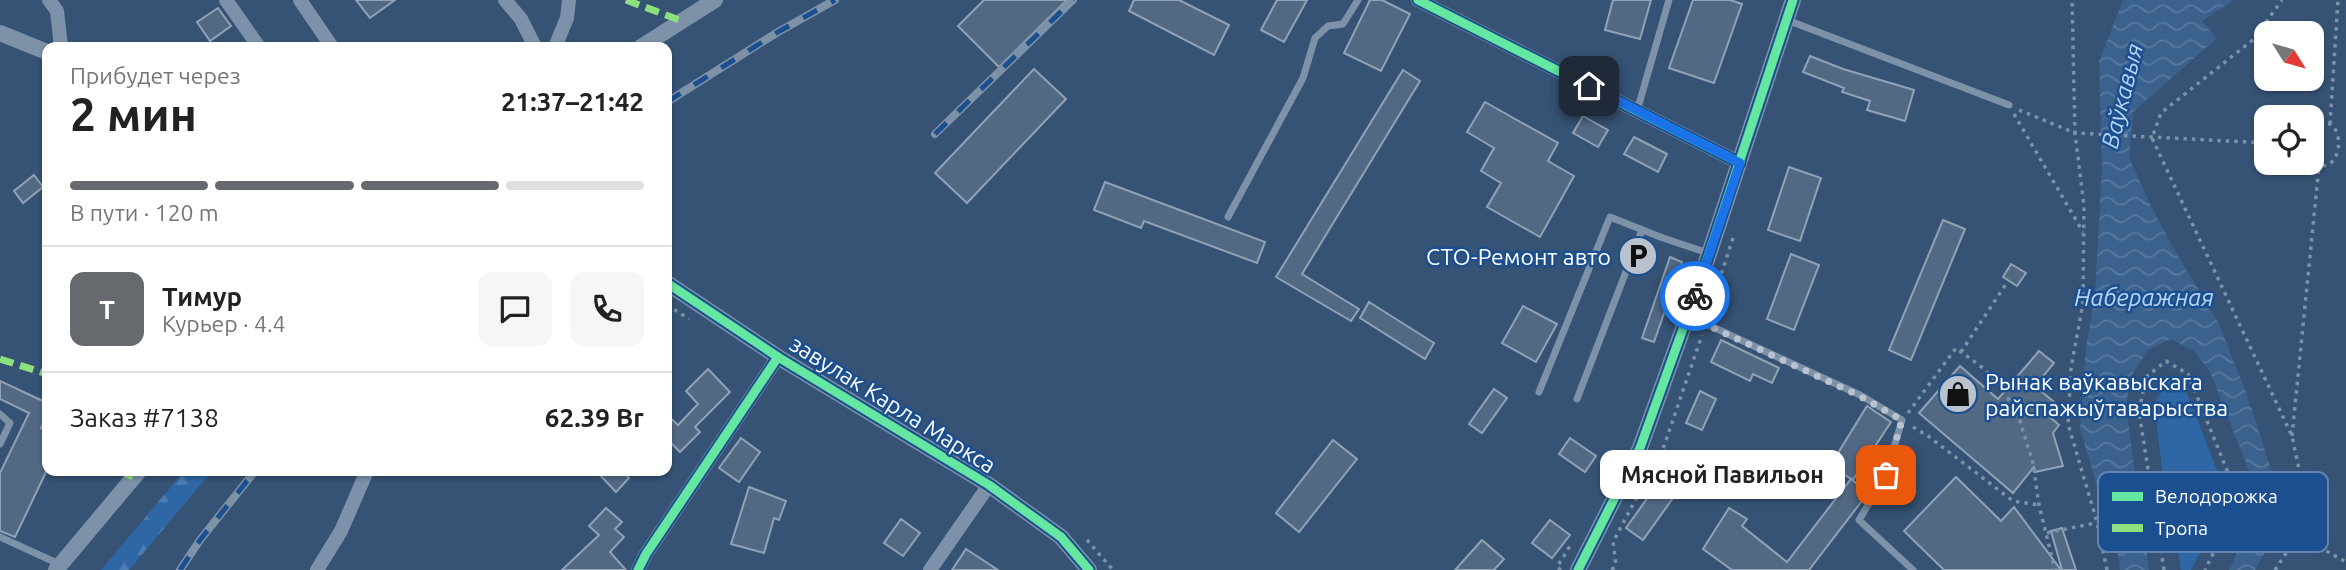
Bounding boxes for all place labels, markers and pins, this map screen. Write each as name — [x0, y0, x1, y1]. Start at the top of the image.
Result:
pin — [1559, 56, 1619, 116]
parking icon: СТО-Ремонт авто — [1617, 235, 1659, 277]
place label: СТО-Ремонт авто — [1426, 244, 1611, 269]
place label: Рынак ваўкавыскага райспажыўтаварыства — [1985, 369, 2228, 420]
shop icon: Рынак ваўкавыскага райспажыўтаварыства — [1937, 373, 1979, 415]
pin — [1856, 445, 1916, 505]
callout: Мясной Павильон — [1599, 450, 1844, 500]

